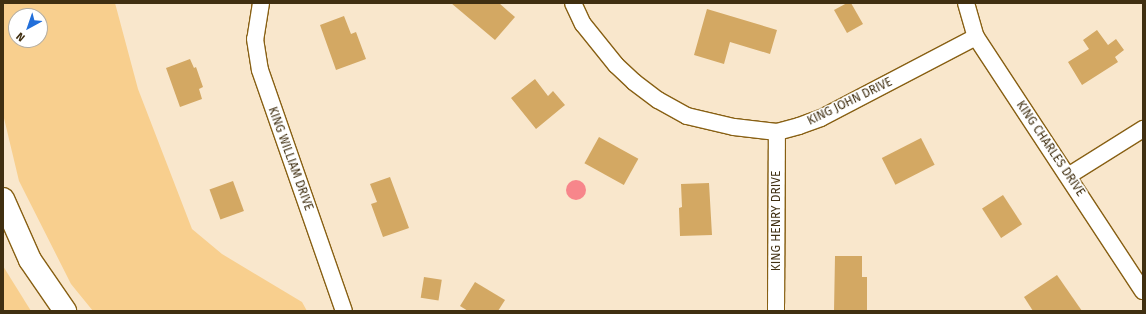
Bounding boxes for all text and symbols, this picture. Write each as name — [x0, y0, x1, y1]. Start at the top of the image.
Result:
north arrow — [8, 8, 48, 48]
text: N — [14, 29, 28, 44]
street label: KING JOHN DRIVE — [805, 75, 895, 129]
street label: KING CHARLES DRIVE — [1013, 98, 1087, 200]
street label: KING WILLIAM DRIVE — [265, 105, 315, 213]
street label: KING HENRY DRIVE — [770, 171, 784, 271]

